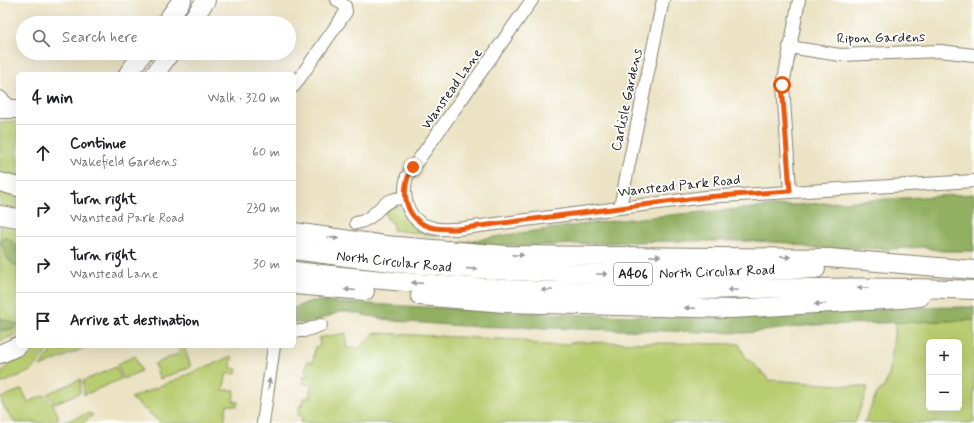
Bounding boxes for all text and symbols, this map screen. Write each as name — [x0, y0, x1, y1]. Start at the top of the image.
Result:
search box — [16, 16, 296, 60]
icon: search — [30, 27, 52, 49]
text: Search here — [62, 28, 138, 48]
street label: Ripon Gardens — [837, 28, 925, 48]
street label: Wanstead Lane — [417, 45, 487, 133]
street label: Carlisle Gardens — [607, 47, 647, 153]
route start — [773, 76, 791, 94]
text: 4 min — [32, 87, 73, 109]
text: Walk · 320 m — [207, 90, 280, 107]
text: Continue — [70, 134, 126, 154]
icon: ahead — [32, 142, 54, 164]
text: 60 m — [252, 144, 280, 161]
text: Wakefield Gardens — [70, 154, 177, 171]
route end — [404, 158, 422, 176]
street label: Wanstead Park Road — [617, 171, 741, 201]
text: Turn right — [70, 190, 137, 210]
icon: right — [32, 198, 54, 220]
text: 230 m — [246, 200, 280, 217]
text: Wanstead Park Road — [70, 210, 184, 227]
one-way arrow — [326, 235, 339, 241]
text: Turn right — [70, 246, 137, 266]
street label: North Circular Road — [335, 247, 453, 277]
one-way arrow — [512, 252, 525, 258]
one-way arrow — [649, 253, 662, 259]
icon: right — [32, 254, 54, 276]
one-way arrow — [779, 254, 792, 260]
text: 30 m — [253, 256, 280, 273]
street label: North Circular Road — [659, 261, 775, 283]
road number: A406 — [614, 263, 652, 285]
one-way arrow — [466, 265, 478, 272]
text: Wanstead Lane — [70, 266, 158, 283]
one-way arrow — [596, 271, 609, 277]
one-way arrow — [411, 280, 423, 287]
one-way arrow — [857, 284, 869, 291]
one-way arrow — [344, 286, 356, 293]
one-way arrow — [540, 287, 553, 293]
one-way arrow — [726, 287, 739, 293]
one-way arrow — [813, 301, 826, 307]
one-way arrow — [683, 305, 696, 311]
icon: arrive — [32, 310, 54, 332]
text: Arrive at destination — [70, 311, 199, 331]
map controls — [926, 339, 962, 411]
button: + — [926, 339, 962, 375]
button: − — [926, 375, 962, 411]
one-way arrow — [266, 378, 272, 391]

